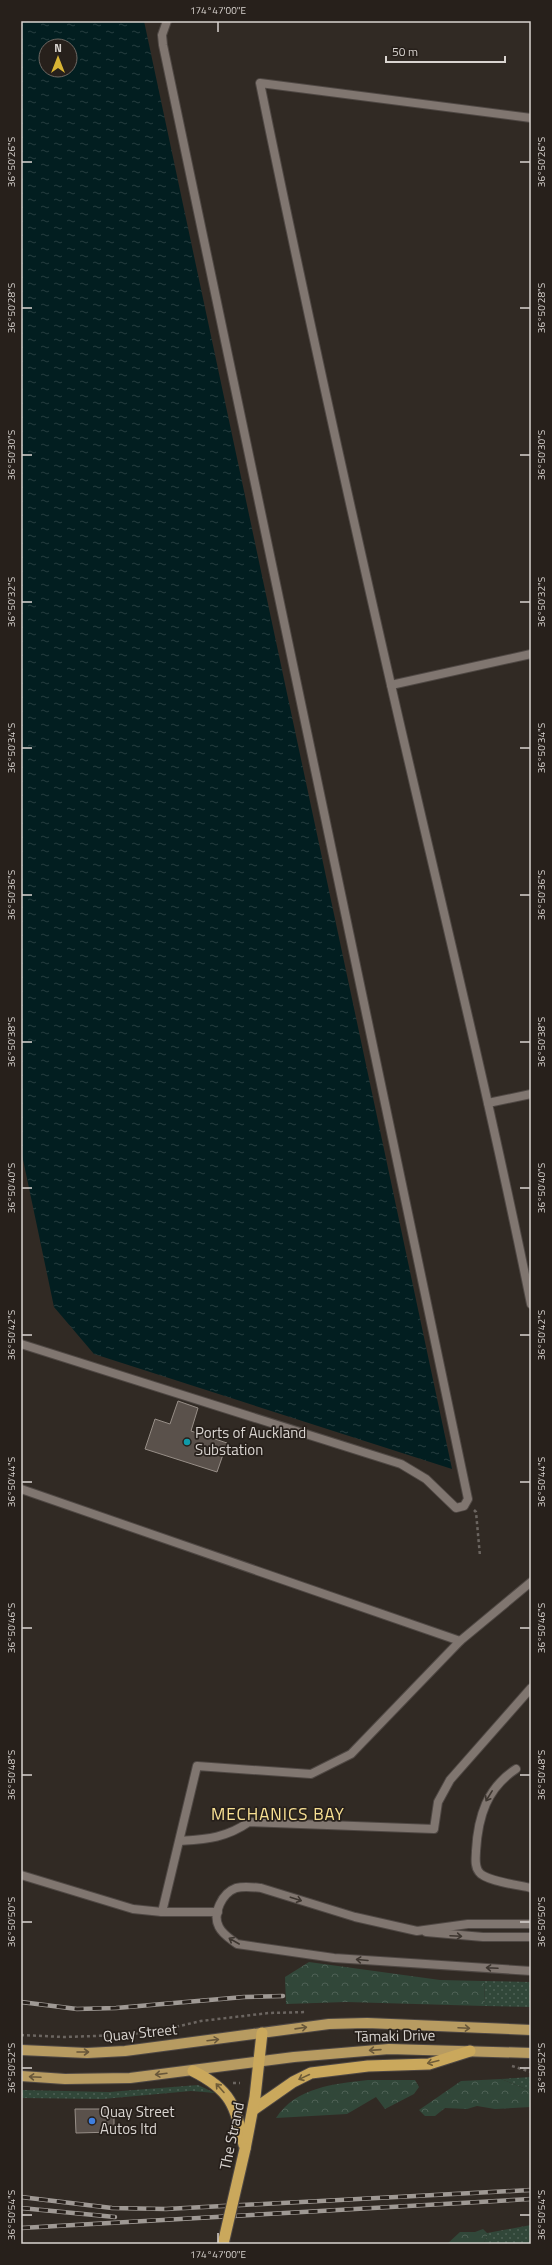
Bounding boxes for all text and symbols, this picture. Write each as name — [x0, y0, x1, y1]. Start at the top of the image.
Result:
text: 174°47'00"E — [190, 3, 247, 18]
north arrow — [38, 38, 78, 78]
scale bar — [386, 38, 505, 64]
text: N — [54, 40, 62, 56]
text: 50 m — [392, 42, 418, 61]
text: 36°50'26"S — [4, 137, 19, 187]
text: 36°50'26"S — [534, 137, 549, 187]
text: 36°50'28"S — [4, 283, 19, 333]
text: 36°50'28"S — [534, 283, 549, 333]
text: 36°50'30"S — [4, 430, 19, 480]
text: 36°50'30"S — [534, 430, 549, 480]
text: 36°50'32"S — [4, 577, 19, 627]
text: 36°50'32"S — [534, 577, 549, 627]
text: 36°50'34"S — [4, 723, 19, 773]
text: 36°50'34"S — [534, 723, 549, 773]
text: 36°50'36"S — [4, 870, 19, 920]
text: 36°50'36"S — [534, 870, 549, 920]
text: 36°50'38"S — [4, 1017, 19, 1067]
text: 36°50'38"S — [534, 1017, 549, 1067]
text: 36°50'40"S — [4, 1163, 19, 1213]
text: 36°50'40"S — [534, 1163, 549, 1213]
text: 36°50'42"S — [4, 1310, 19, 1360]
text: 36°50'42"S — [534, 1310, 549, 1360]
place label: Ports of Auckland Substation — [195, 1421, 306, 1461]
marker: Ports of Auckland Substation — [182, 1437, 192, 1447]
text: 36°50'44"S — [4, 1457, 19, 1507]
text: 36°50'44"S — [534, 1457, 549, 1507]
text: 36°50'46"S — [4, 1603, 19, 1653]
text: 36°50'46"S — [534, 1603, 549, 1653]
text: 36°50'48"S — [4, 1750, 19, 1800]
text: 36°50'48"S — [534, 1750, 549, 1800]
one-way arrow — [485, 1790, 493, 1801]
district label: MECHANICS BAY — [211, 1801, 345, 1827]
one-way arrow — [289, 1896, 302, 1903]
text: 36°50'50"S — [4, 1897, 19, 1947]
text: 36°50'50"S — [534, 1897, 549, 1947]
one-way arrow — [449, 1932, 462, 1940]
one-way arrow — [228, 1937, 240, 1944]
one-way arrow — [356, 1957, 369, 1964]
one-way arrow — [486, 1965, 499, 1972]
street label: Quay Street — [102, 2017, 179, 2048]
street label: Tāmaki Drive — [354, 2023, 436, 2048]
one-way arrow — [294, 2024, 307, 2032]
one-way arrow — [457, 2024, 470, 2032]
one-way arrow — [206, 2036, 219, 2044]
text: 36°50'52"S — [4, 2043, 19, 2093]
text: 36°50'52"S — [534, 2043, 549, 2093]
one-way arrow — [369, 2046, 382, 2053]
one-way arrow — [76, 2048, 89, 2056]
one-way arrow — [426, 2059, 439, 2066]
one-way arrow — [155, 2071, 168, 2078]
one-way arrow — [29, 2073, 42, 2081]
one-way arrow — [298, 2074, 310, 2081]
one-way arrow — [215, 2082, 224, 2093]
place label: Quay Street Autos ltd — [100, 2100, 175, 2140]
street label: The Strand — [213, 2100, 250, 2172]
marker: Quay Street Autos ltd — [87, 2116, 97, 2126]
text: 36°50'54"S — [4, 2190, 19, 2240]
text: 36°50'54"S — [534, 2190, 549, 2240]
text: 174°47'00"E — [190, 2247, 247, 2262]

